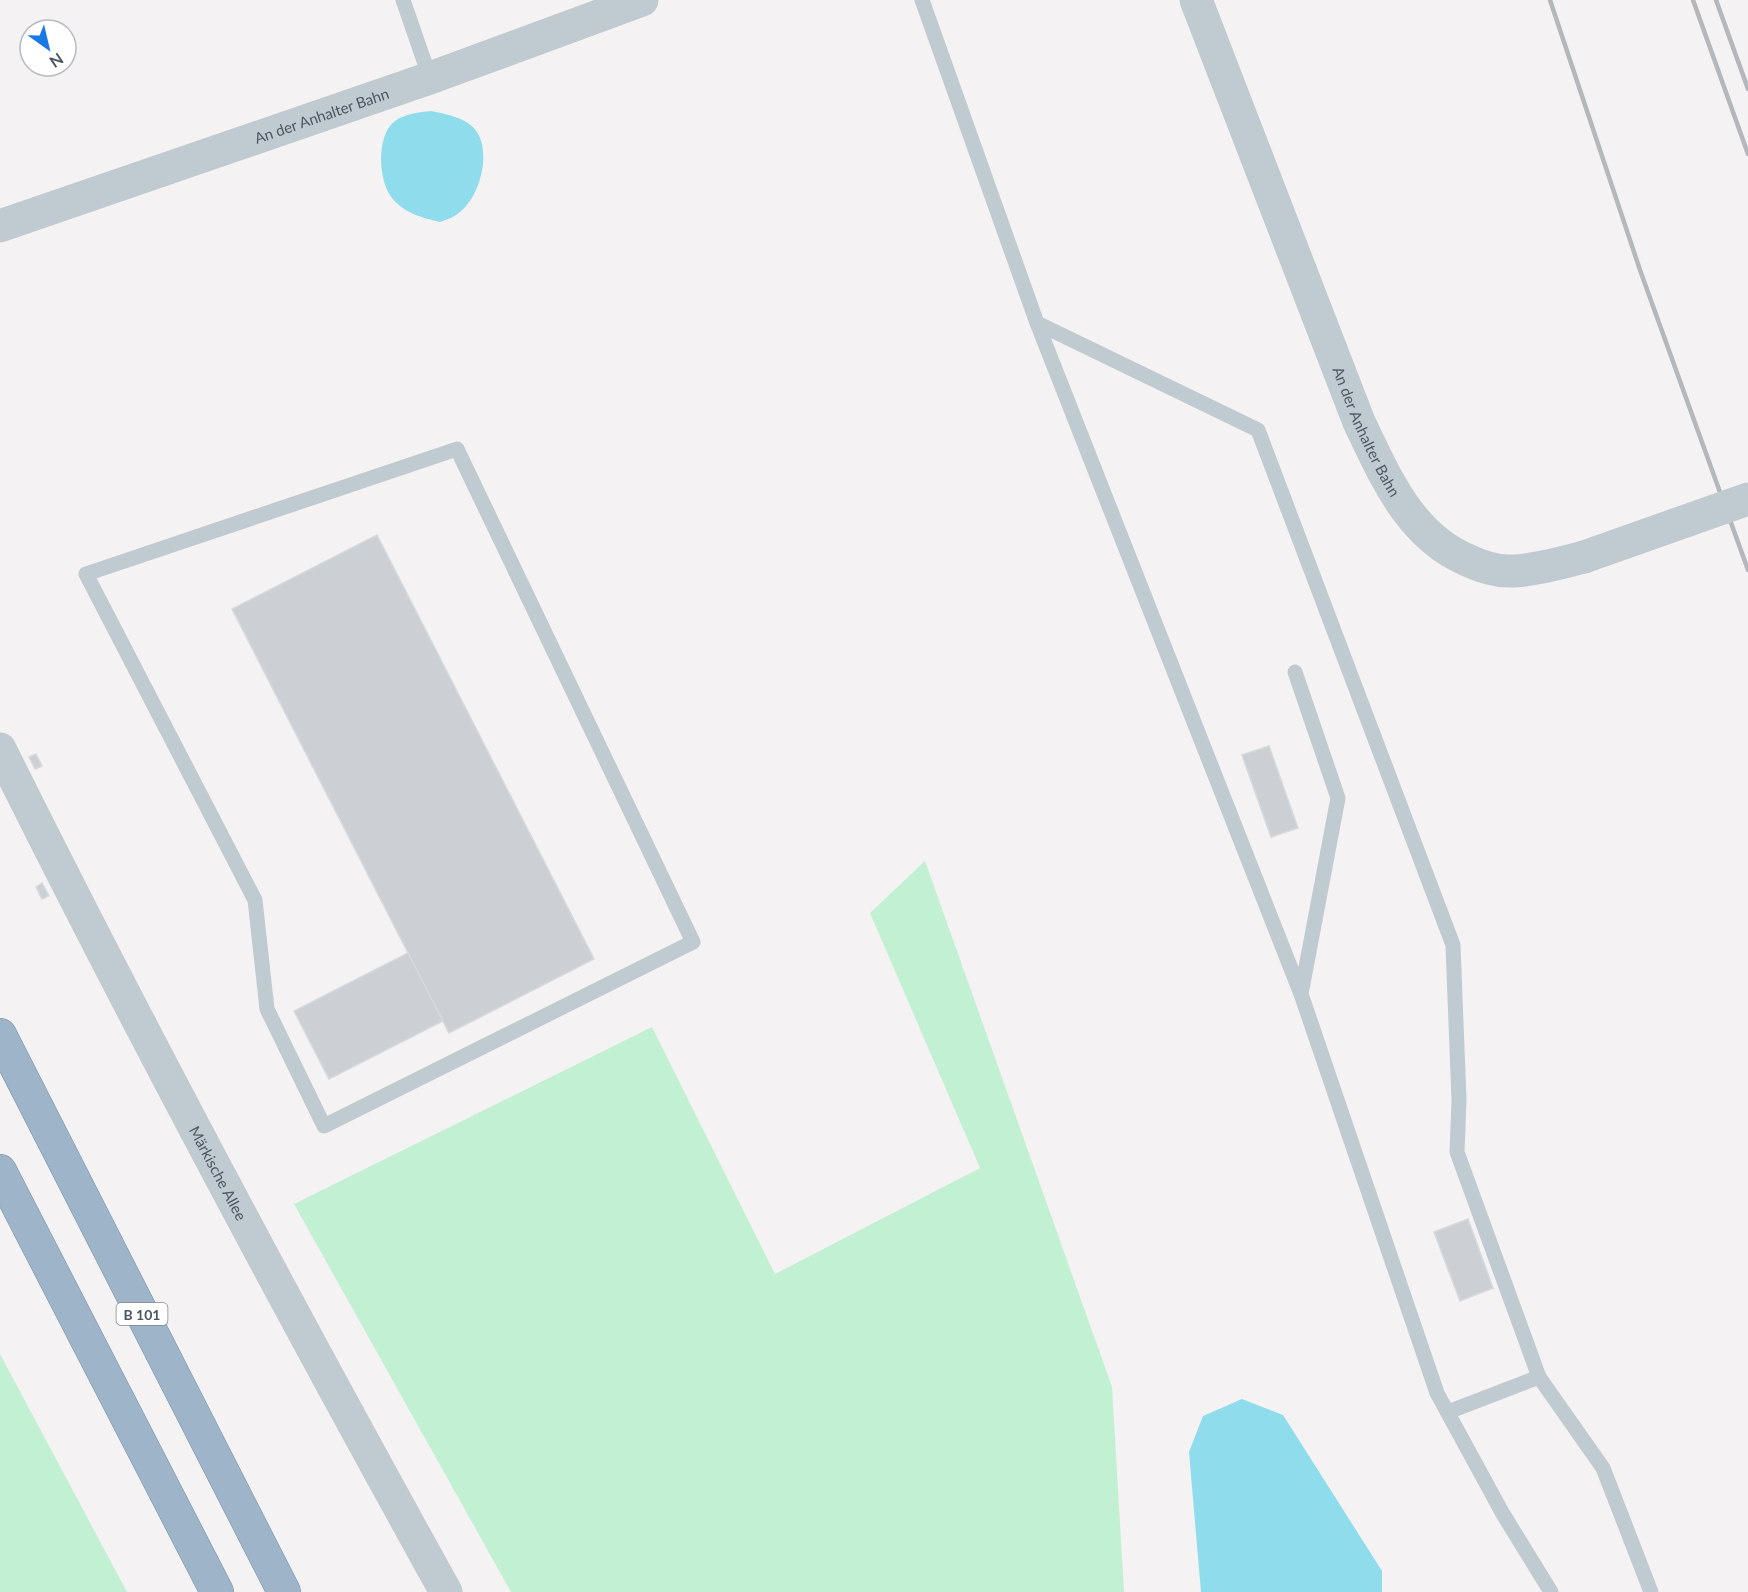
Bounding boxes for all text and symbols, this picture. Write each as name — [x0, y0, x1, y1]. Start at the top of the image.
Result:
north arrow — [18, 18, 78, 78]
text: N — [46, 50, 67, 72]
street label: An der Anhalter Bahn — [252, 84, 391, 147]
street label: An der Anhalter Bahn — [1329, 364, 1404, 500]
street label: Märkische Allee — [186, 1123, 251, 1223]
road number: B 101 — [116, 1303, 168, 1325]

